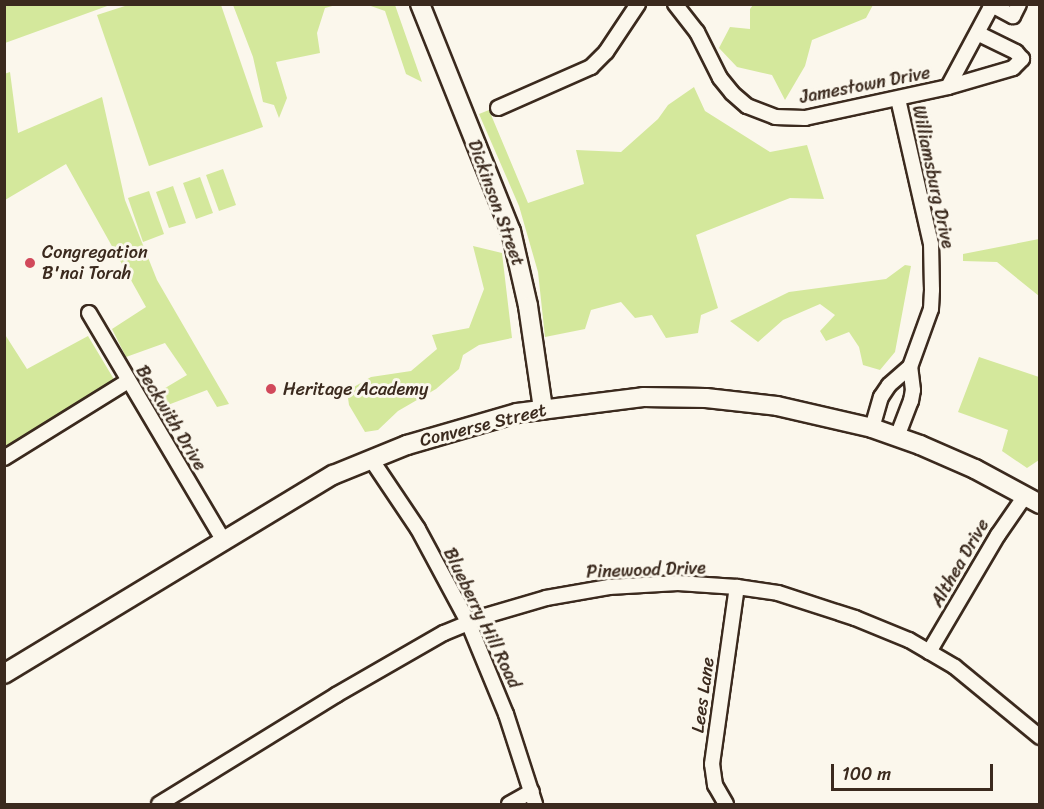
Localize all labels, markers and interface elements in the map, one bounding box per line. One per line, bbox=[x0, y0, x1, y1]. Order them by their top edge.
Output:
street label: Jamestown Drive bbox=[798, 62, 932, 108]
street label: Williamsburg Drive bbox=[907, 103, 959, 251]
street label: Dickinson Street bbox=[463, 137, 529, 269]
place label: Congregation B'nai Torah bbox=[42, 242, 148, 284]
marker: Congregation B'nai Torah bbox=[23, 256, 37, 270]
street label: Beckwith Drive bbox=[131, 361, 211, 475]
place label: Heritage Academy bbox=[283, 378, 429, 400]
marker: Heritage Academy bbox=[264, 382, 278, 396]
street label: Converse Street bbox=[418, 399, 548, 451]
street label: Althea Drive bbox=[926, 515, 994, 611]
street label: Blueberry Hill Road bbox=[439, 544, 525, 692]
street label: Pinewood Drive bbox=[586, 557, 706, 583]
street label: Lees Lane bbox=[687, 656, 719, 734]
scale bar bbox=[834, 752, 996, 790]
text: 100 m bbox=[842, 758, 891, 790]

